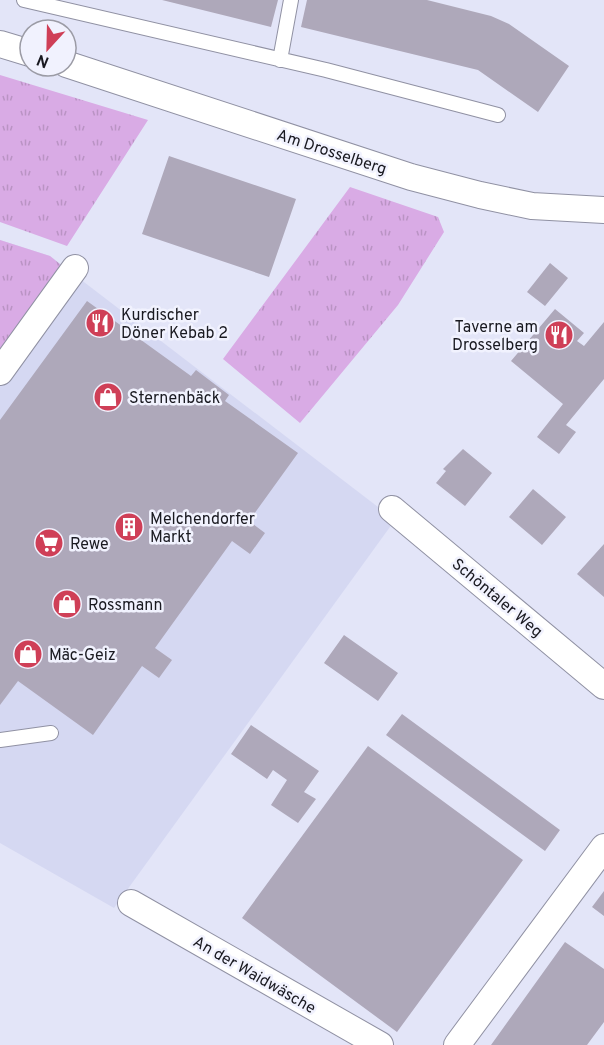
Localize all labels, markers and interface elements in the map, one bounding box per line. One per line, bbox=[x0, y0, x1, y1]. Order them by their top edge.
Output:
north arrow bbox=[18, 18, 78, 78]
text: N bbox=[34, 49, 52, 71]
street label: Am Drosselberg bbox=[274, 126, 389, 180]
place label: Kurdischer Döner Kebab 2 bbox=[121, 306, 228, 344]
restaurant icon: Kurdischer Döner Kebab 2 bbox=[84, 307, 116, 339]
place label: Taverne am Drosselberg bbox=[452, 318, 538, 356]
restaurant icon: Taverne am Drosselberg bbox=[543, 319, 575, 351]
shop icon: Sternenbäck bbox=[92, 381, 124, 413]
place label: Sternenbäck bbox=[129, 389, 220, 409]
place label: Melchendorfer Markt bbox=[150, 510, 255, 548]
building icon: Melchendorfer Markt bbox=[113, 511, 145, 543]
supermarket icon: Rewe bbox=[33, 527, 65, 559]
place label: Rewe bbox=[70, 535, 109, 555]
street label: Schöntaler Weg bbox=[447, 555, 546, 642]
shop icon: Rossmann bbox=[51, 588, 83, 620]
place label: Rossmann bbox=[88, 596, 163, 616]
shop icon: Mäc-Geiz bbox=[12, 638, 44, 670]
place label: Mäc-Geiz bbox=[49, 646, 116, 666]
street label: An der Waidwäsche bbox=[189, 932, 319, 1019]

